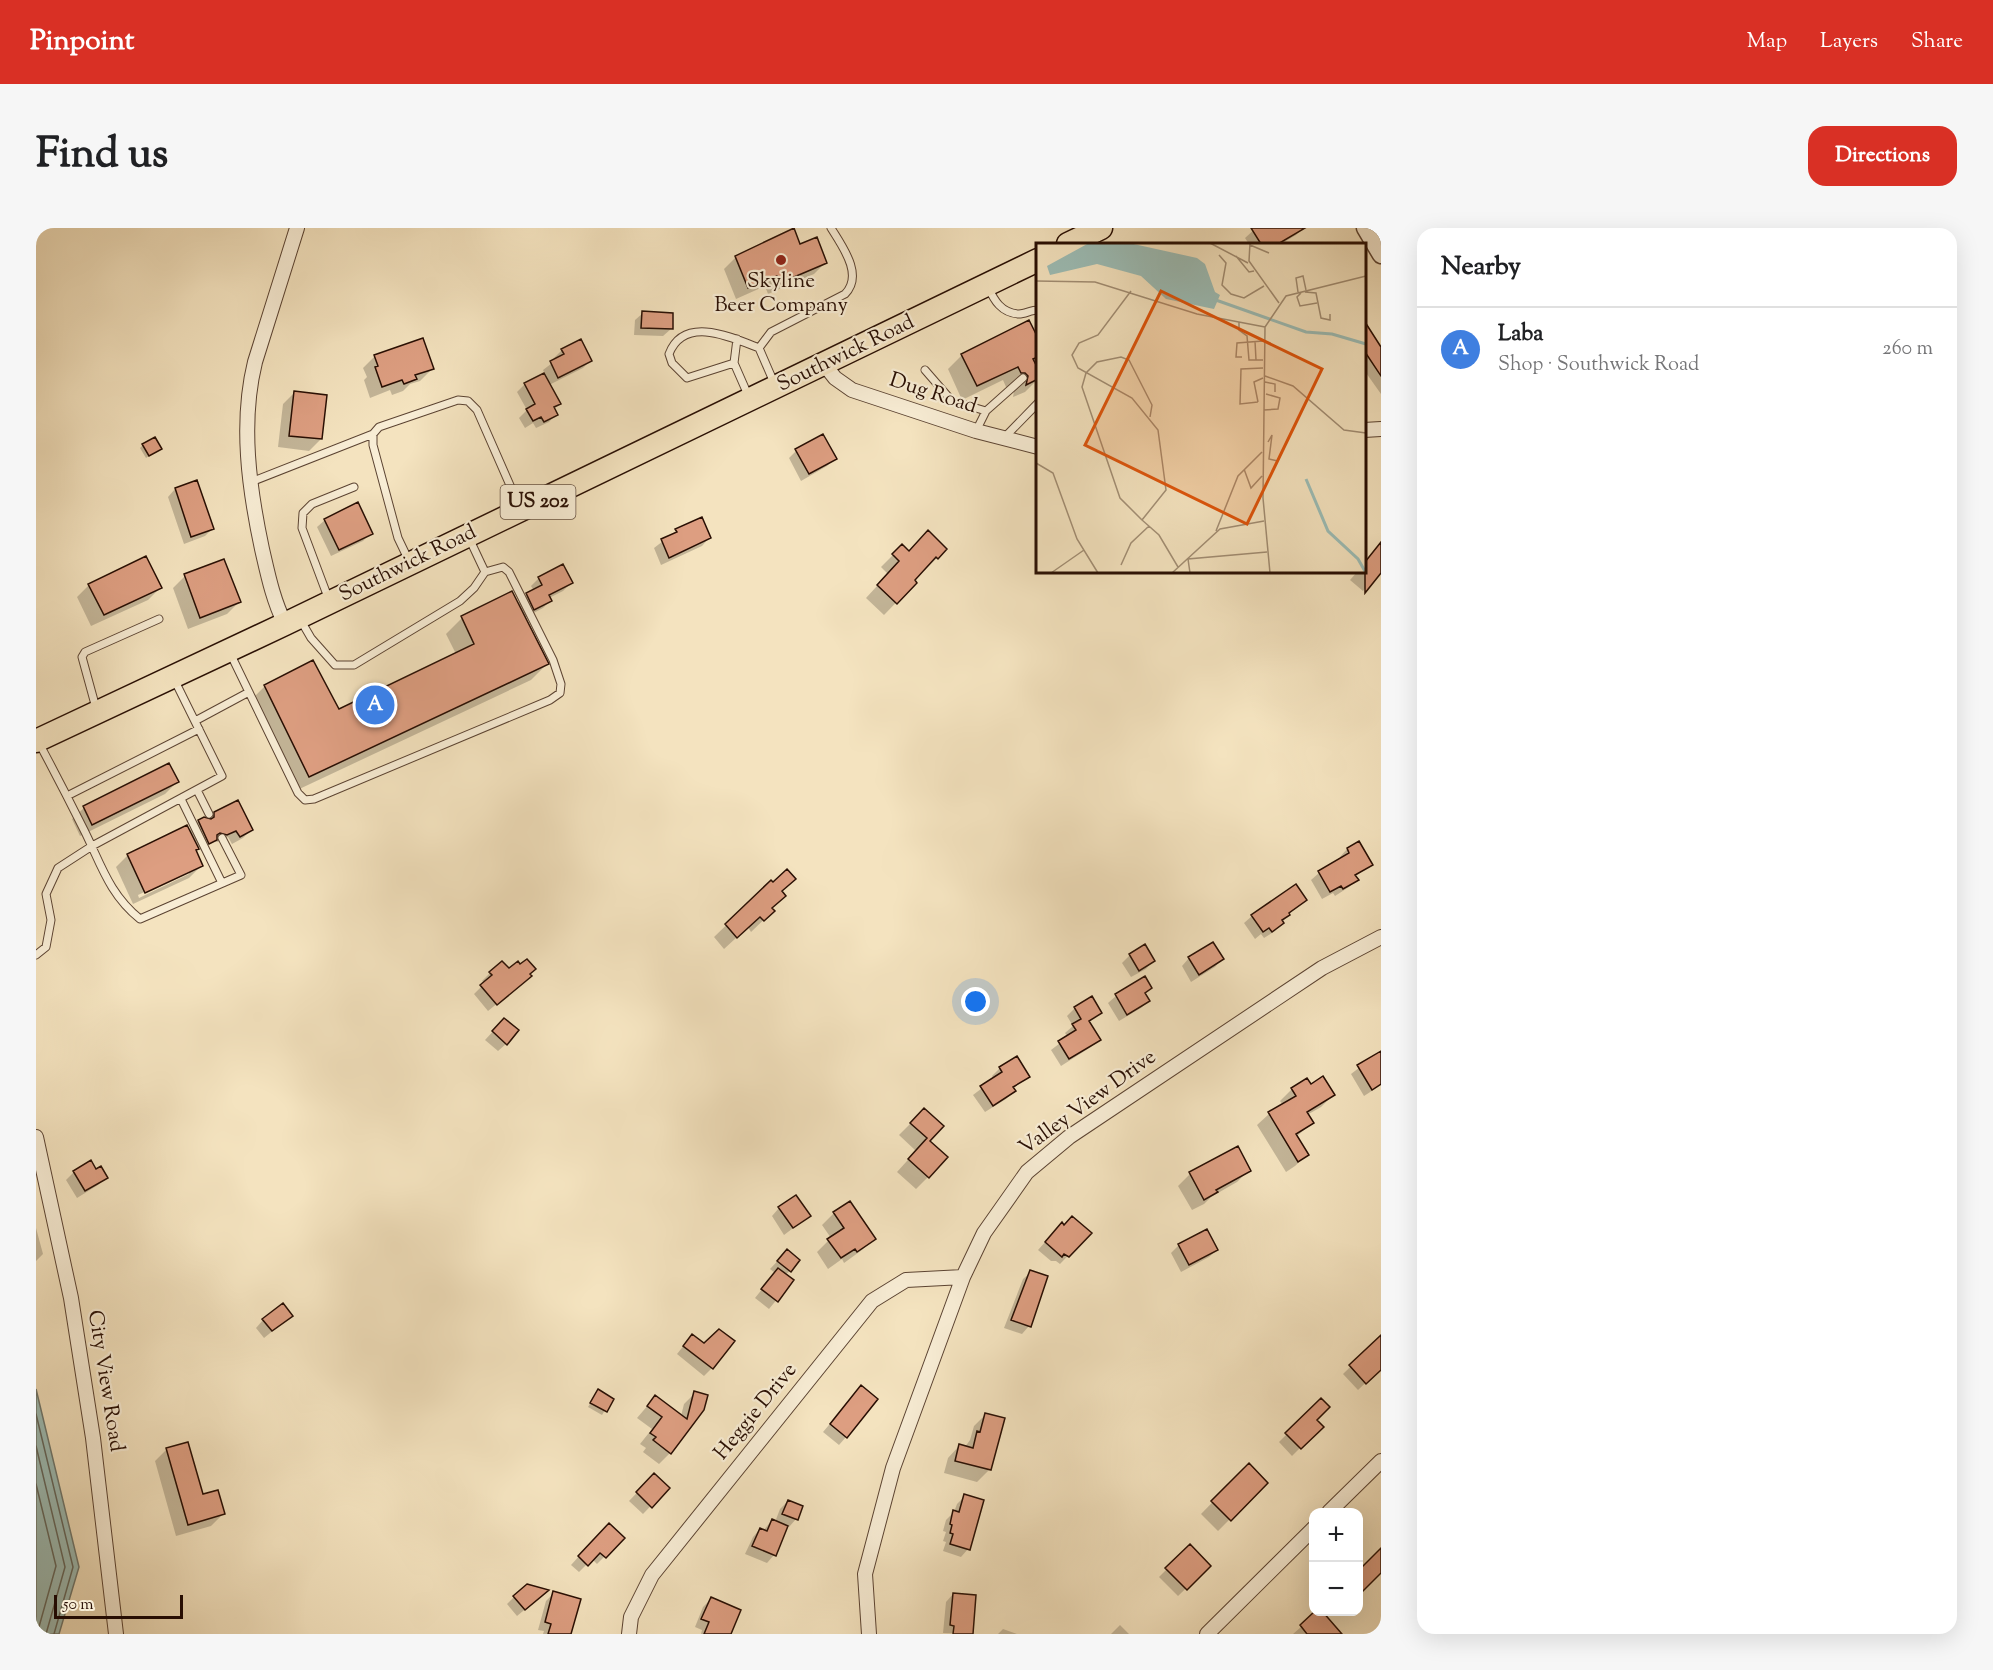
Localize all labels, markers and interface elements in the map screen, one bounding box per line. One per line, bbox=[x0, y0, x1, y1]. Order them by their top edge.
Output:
text: Pinpoint bbox=[30, 22, 134, 62]
text: Map bbox=[1747, 27, 1787, 57]
text: Layers bbox=[1820, 27, 1878, 57]
text: Share bbox=[1911, 27, 1963, 57]
text: Find us bbox=[36, 126, 168, 186]
button: Directions bbox=[1808, 126, 1957, 186]
inset map bbox=[1036, 243, 1366, 573]
text: Nearby bbox=[1441, 249, 1521, 286]
marker: Skyline Beer Company bbox=[774, 253, 788, 267]
place label: Skyline Beer Company bbox=[714, 267, 848, 321]
street label: Southwick Road bbox=[772, 308, 920, 400]
text: Laba bbox=[1498, 319, 1543, 351]
text: A bbox=[1452, 335, 1469, 364]
text: 260 m bbox=[1882, 335, 1933, 364]
text: Shop · Southwick Road bbox=[1498, 351, 1699, 380]
street label: Dug Road bbox=[885, 366, 981, 422]
road number: US 202 bbox=[500, 485, 576, 519]
street label: Southwick Road bbox=[334, 518, 482, 610]
pin: A bbox=[356, 682, 394, 728]
your location bbox=[961, 987, 990, 1016]
street label: Valley View Drive bbox=[1013, 1043, 1163, 1163]
street label: City View Road bbox=[79, 1308, 131, 1454]
street label: Heggie Drive bbox=[707, 1357, 805, 1467]
map controls bbox=[1309, 1508, 1363, 1616]
button: + bbox=[1309, 1508, 1363, 1562]
button: − bbox=[1309, 1562, 1363, 1616]
scale bar bbox=[54, 1592, 183, 1620]
text: 50 m bbox=[63, 1594, 94, 1617]

